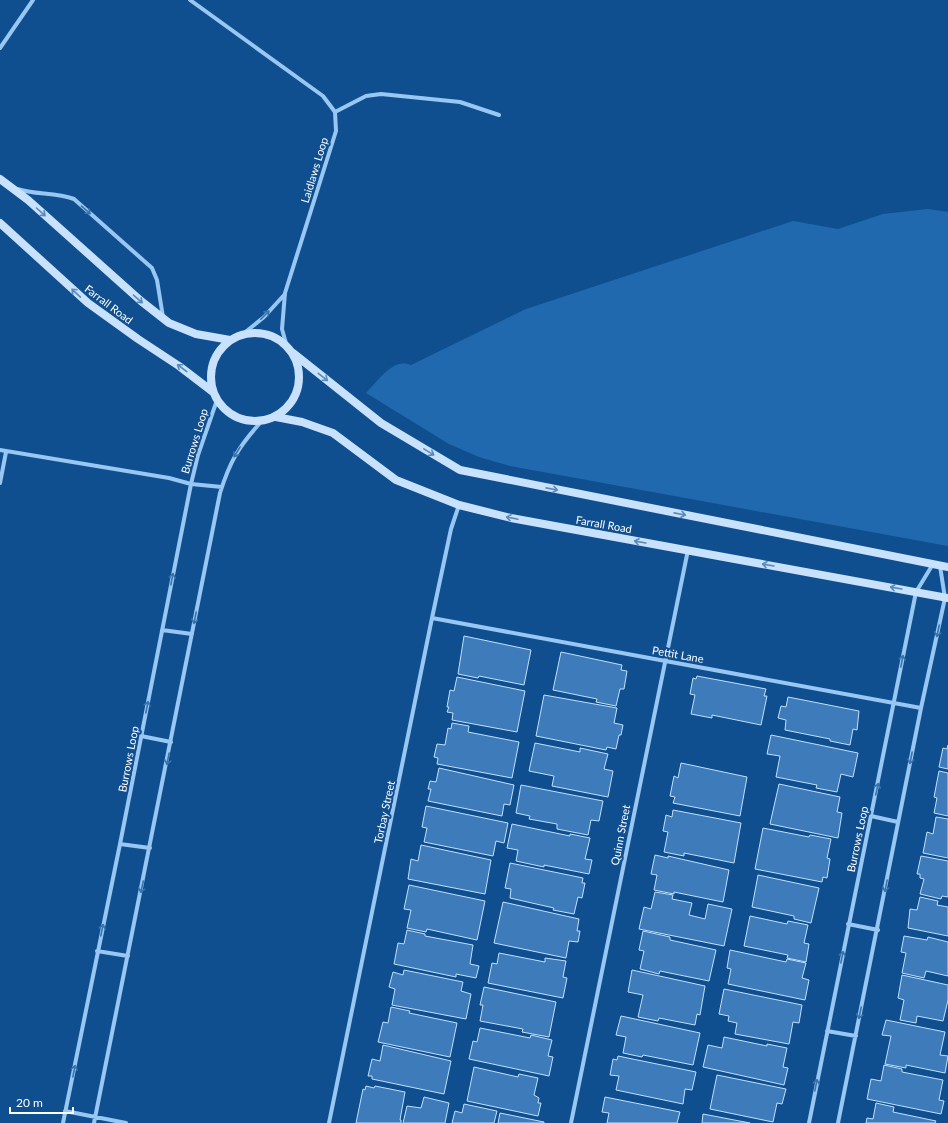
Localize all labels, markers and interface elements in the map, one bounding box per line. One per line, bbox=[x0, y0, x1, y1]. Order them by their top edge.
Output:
street label: Laidlaws Loop bbox=[298, 136, 330, 204]
one-way arrow bbox=[81, 205, 91, 214]
one-way arrow bbox=[36, 207, 46, 217]
street label: Farrall Road bbox=[82, 282, 136, 326]
one-way arrow bbox=[72, 289, 82, 298]
one-way arrow bbox=[133, 294, 144, 303]
one-way arrow bbox=[260, 310, 270, 320]
one-way arrow bbox=[177, 364, 188, 372]
one-way arrow bbox=[318, 373, 329, 382]
street label: Burrows Loop bbox=[178, 407, 210, 475]
one-way arrow bbox=[232, 446, 240, 458]
one-way arrow bbox=[423, 448, 435, 456]
one-way arrow bbox=[546, 485, 559, 493]
one-way arrow bbox=[673, 511, 686, 519]
street label: Farrall Road bbox=[575, 513, 633, 535]
one-way arrow bbox=[506, 514, 519, 522]
one-way arrow bbox=[634, 537, 647, 545]
one-way arrow bbox=[762, 561, 775, 569]
one-way arrow bbox=[168, 573, 176, 586]
one-way arrow bbox=[890, 584, 903, 592]
one-way arrow bbox=[191, 611, 199, 624]
one-way arrow bbox=[933, 624, 941, 637]
street label: Pettit Lane bbox=[651, 643, 705, 665]
one-way arrow bbox=[899, 655, 907, 668]
one-way arrow bbox=[143, 700, 151, 713]
street label: Burrows Loop bbox=[115, 725, 141, 793]
one-way arrow bbox=[907, 751, 915, 764]
one-way arrow bbox=[163, 752, 171, 765]
street label: Torbay Street bbox=[371, 779, 397, 845]
one-way arrow bbox=[873, 783, 881, 796]
street label: Quinn Street bbox=[608, 803, 632, 866]
street label: Burrows Loop bbox=[844, 805, 870, 873]
one-way arrow bbox=[882, 879, 890, 892]
one-way arrow bbox=[138, 880, 146, 893]
one-way arrow bbox=[98, 924, 106, 937]
one-way arrow bbox=[838, 951, 846, 964]
one-way arrow bbox=[856, 1006, 864, 1019]
one-way arrow bbox=[70, 1065, 78, 1078]
one-way arrow bbox=[813, 1079, 821, 1092]
scale bar bbox=[10, 1089, 73, 1115]
text: 20 m bbox=[16, 1095, 43, 1110]

